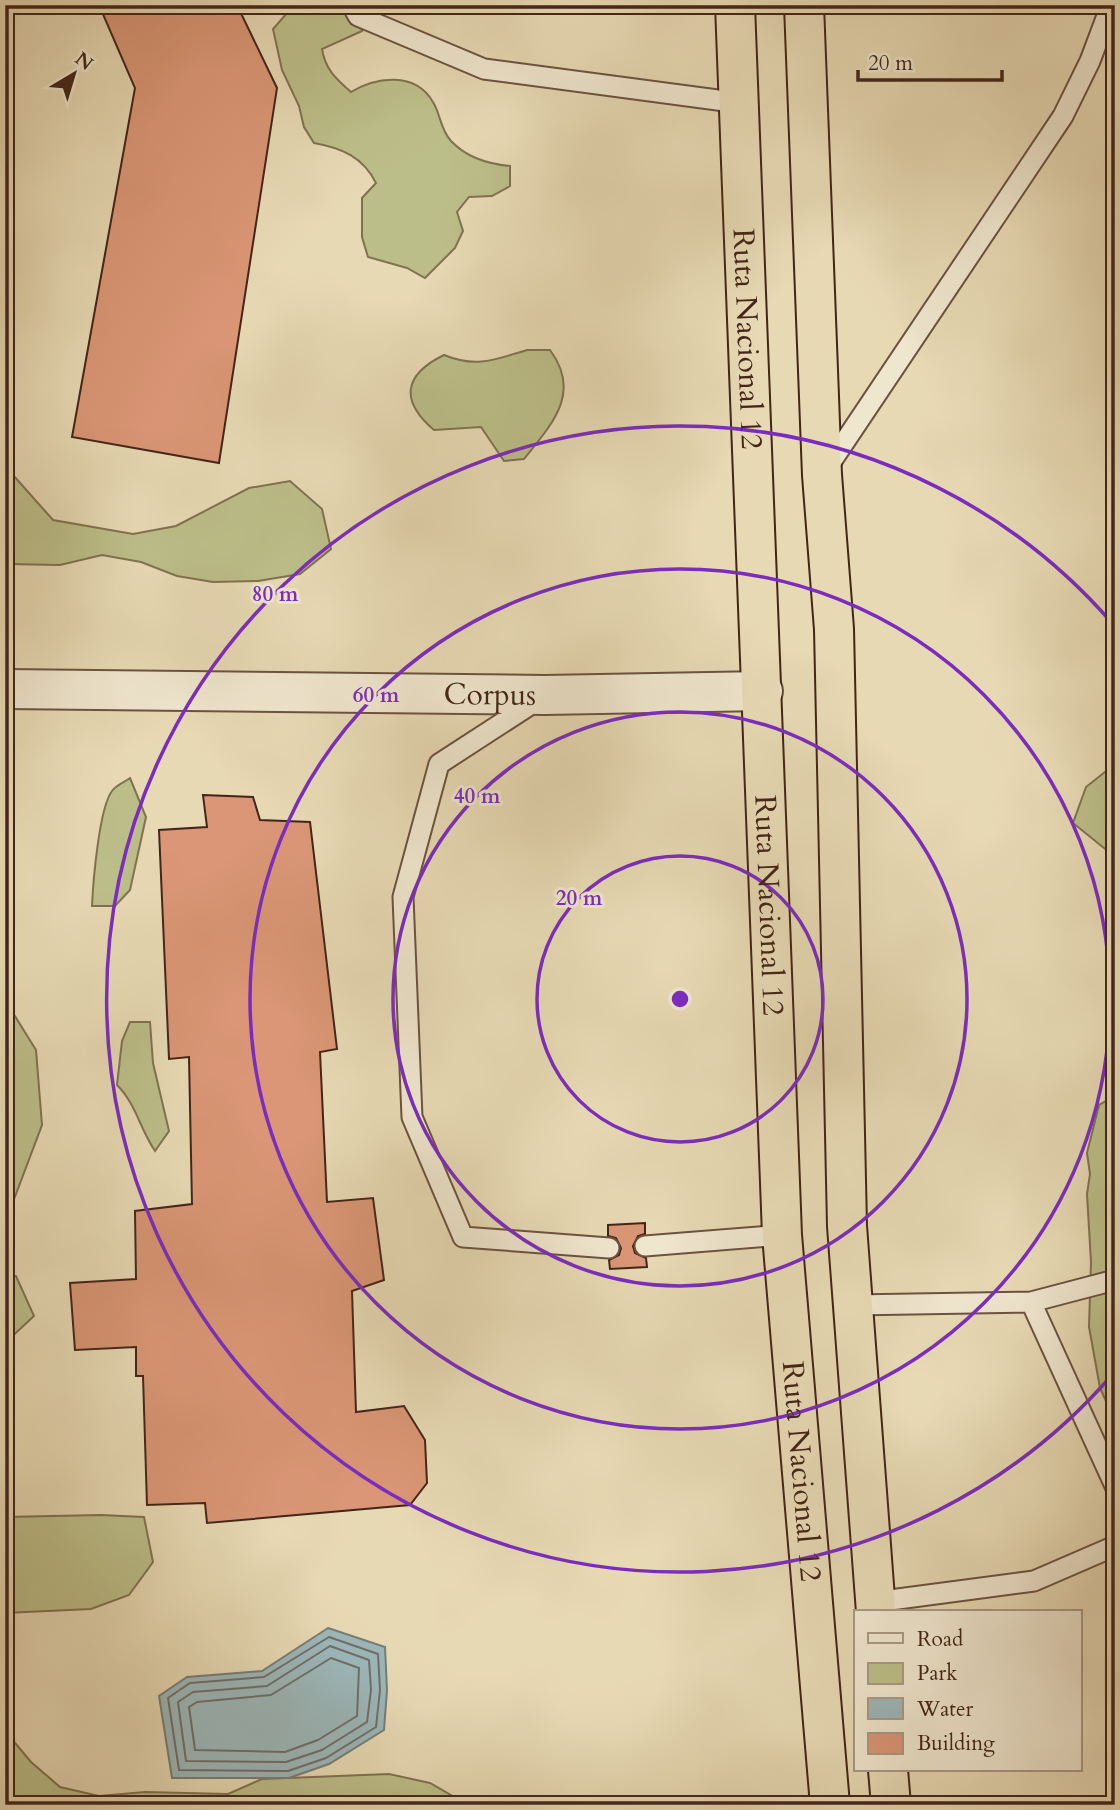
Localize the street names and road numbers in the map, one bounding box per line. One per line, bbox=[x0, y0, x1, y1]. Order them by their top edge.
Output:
street label: Ruta Nacional 12 bbox=[723, 227, 772, 450]
street label: Corpus bbox=[443, 673, 536, 715]
street label: Ruta Nacional 12 bbox=[745, 794, 794, 1017]
street label: Ruta Nacional 12 bbox=[772, 1359, 832, 1583]

